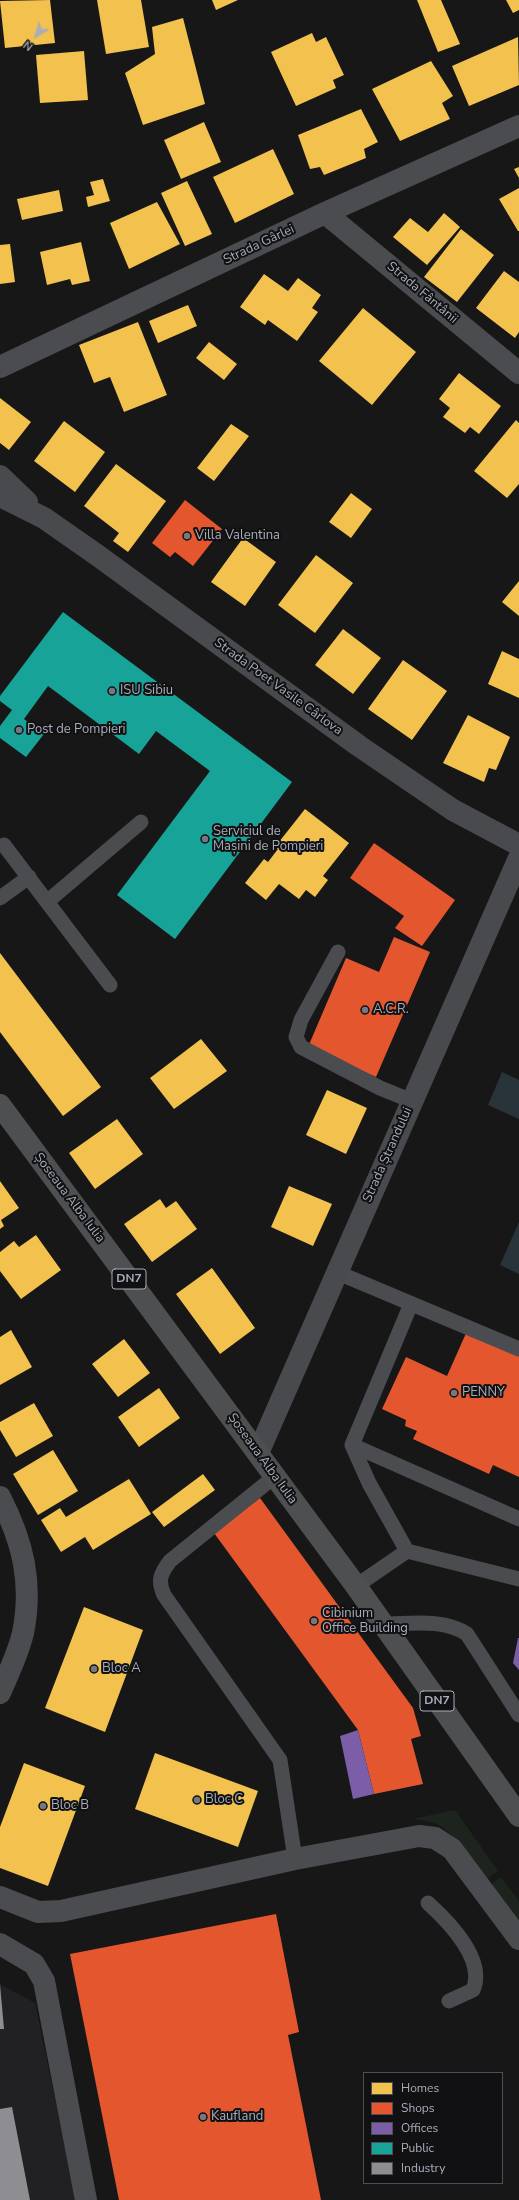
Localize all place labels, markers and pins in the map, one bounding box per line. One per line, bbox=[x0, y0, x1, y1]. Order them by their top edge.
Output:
place label: Villa Valentina bbox=[195, 528, 280, 544]
marker: Villa Valentina bbox=[182, 531, 192, 541]
place label: ISU Sibiu bbox=[120, 683, 173, 699]
marker: ISU Sibiu bbox=[107, 686, 117, 696]
place label: Post de Pompieri bbox=[27, 722, 126, 738]
marker: Post de Pompieri bbox=[14, 725, 24, 735]
place label: Serviciul de Mașini de Pompieri bbox=[213, 824, 323, 855]
marker: Serviciul de Mașini de Pompieri bbox=[200, 834, 210, 844]
place label: A.C.R. bbox=[373, 1002, 409, 1018]
marker: A.C.R. bbox=[360, 1005, 370, 1015]
place label: PENNY bbox=[462, 1385, 505, 1401]
marker: PENNY bbox=[449, 1388, 459, 1398]
place label: Cibinium Office Building bbox=[322, 1606, 408, 1637]
marker: Cibinium Office Building bbox=[309, 1616, 319, 1626]
place label: Bloc A bbox=[102, 1661, 141, 1677]
marker: Bloc A bbox=[89, 1664, 99, 1674]
place label: Bloc C bbox=[205, 1792, 243, 1808]
marker: Bloc C bbox=[192, 1795, 202, 1805]
place label: Bloc B bbox=[51, 1798, 89, 1814]
marker: Bloc B bbox=[38, 1801, 48, 1811]
place label: Kaufland bbox=[211, 2109, 263, 2125]
marker: Kaufland bbox=[198, 2112, 208, 2122]

